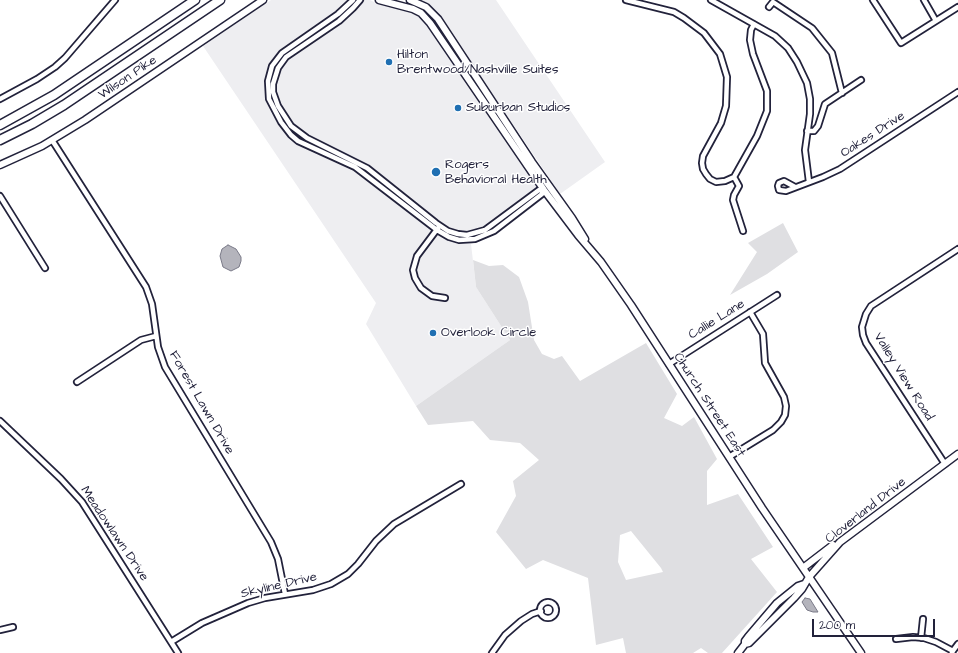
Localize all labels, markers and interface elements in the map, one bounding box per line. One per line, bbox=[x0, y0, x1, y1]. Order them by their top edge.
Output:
place label: Hilton Brentwood/Nashville Suites bbox=[397, 47, 558, 78]
street label: Wilson Pike bbox=[96, 53, 160, 103]
marker: Hilton Brentwood/Nashville Suites bbox=[384, 57, 394, 67]
place label: Suburban Studios bbox=[466, 100, 570, 116]
marker: Suburban Studios bbox=[453, 103, 463, 113]
street label: Oakes Drive bbox=[838, 108, 908, 162]
place label: Rogers Behavioral Health bbox=[445, 157, 547, 188]
marker: Rogers Behavioral Health bbox=[430, 166, 442, 178]
street label: Callie Lane bbox=[686, 297, 748, 343]
place label: Overlook Circle bbox=[441, 325, 536, 341]
marker: Overlook Circle bbox=[428, 328, 438, 338]
street label: Valley View Road bbox=[870, 330, 936, 424]
street label: Forest Lawn Drive bbox=[165, 349, 237, 457]
street label: Church Street East bbox=[670, 350, 748, 460]
street label: Cloverland Drive bbox=[823, 475, 909, 547]
street label: Meadowlawn Drive bbox=[76, 484, 152, 584]
street label: Skyline Drive bbox=[239, 570, 319, 602]
scale bar bbox=[814, 611, 937, 637]
text: 200 m bbox=[819, 617, 855, 634]

